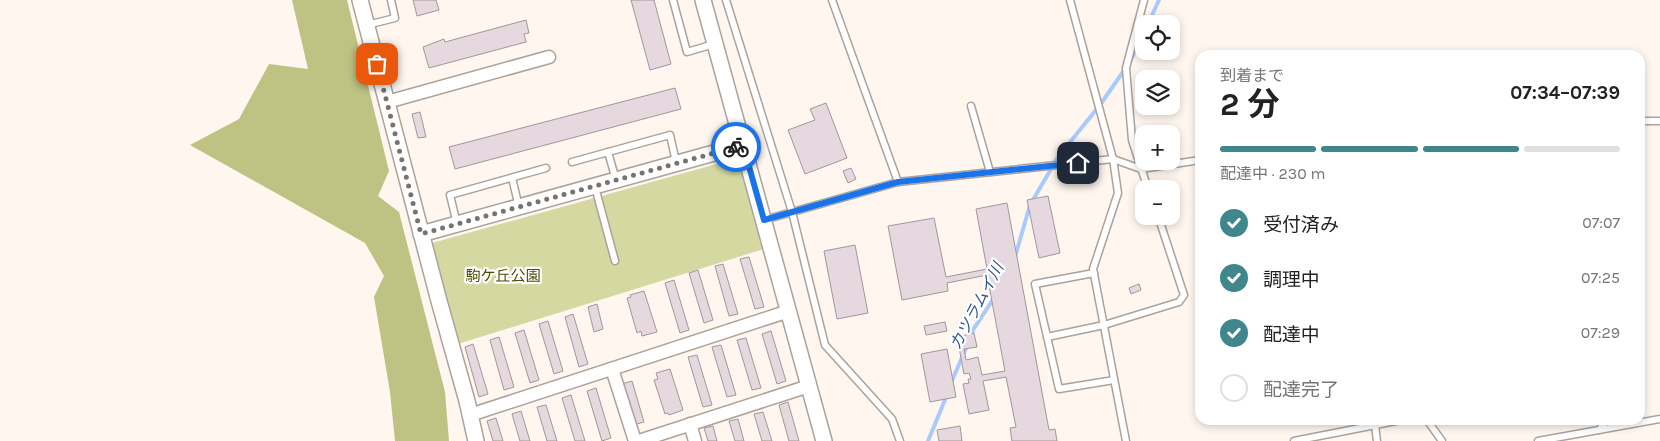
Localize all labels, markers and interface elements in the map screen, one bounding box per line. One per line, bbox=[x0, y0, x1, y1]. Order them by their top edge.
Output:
map controls bbox=[1135, 15, 1180, 225]
button: locate bbox=[1135, 15, 1180, 60]
pin bbox=[356, 43, 398, 85]
icon: bag bbox=[363, 50, 391, 78]
text: 到着まで bbox=[1220, 66, 1284, 85]
button: layers bbox=[1135, 70, 1180, 115]
text: 07:34–07:39 bbox=[1510, 82, 1620, 104]
text: 2 分 bbox=[1220, 86, 1279, 123]
courier bbox=[711, 122, 761, 172]
button: + bbox=[1135, 125, 1180, 170]
icon: bike bbox=[722, 133, 750, 161]
pin bbox=[1057, 142, 1099, 184]
icon: home bbox=[1064, 149, 1092, 177]
text: 配達中 · 230 m bbox=[1220, 164, 1325, 183]
button: − bbox=[1135, 180, 1180, 225]
icon: check bbox=[1220, 209, 1248, 237]
text: 07:07 bbox=[1582, 213, 1620, 232]
text: 受付済み bbox=[1263, 214, 1339, 236]
water label: カツラムイ川 bbox=[946, 258, 1008, 353]
icon: check bbox=[1220, 264, 1248, 292]
park label: 駒ケ丘公園 bbox=[465, 267, 541, 285]
text: 07:25 bbox=[1581, 268, 1620, 287]
text: 調理中 bbox=[1263, 269, 1320, 291]
icon: check bbox=[1220, 319, 1248, 347]
text: 07:29 bbox=[1581, 323, 1620, 342]
text: 配達中 bbox=[1263, 324, 1320, 346]
text: 配達完了 bbox=[1263, 379, 1339, 401]

